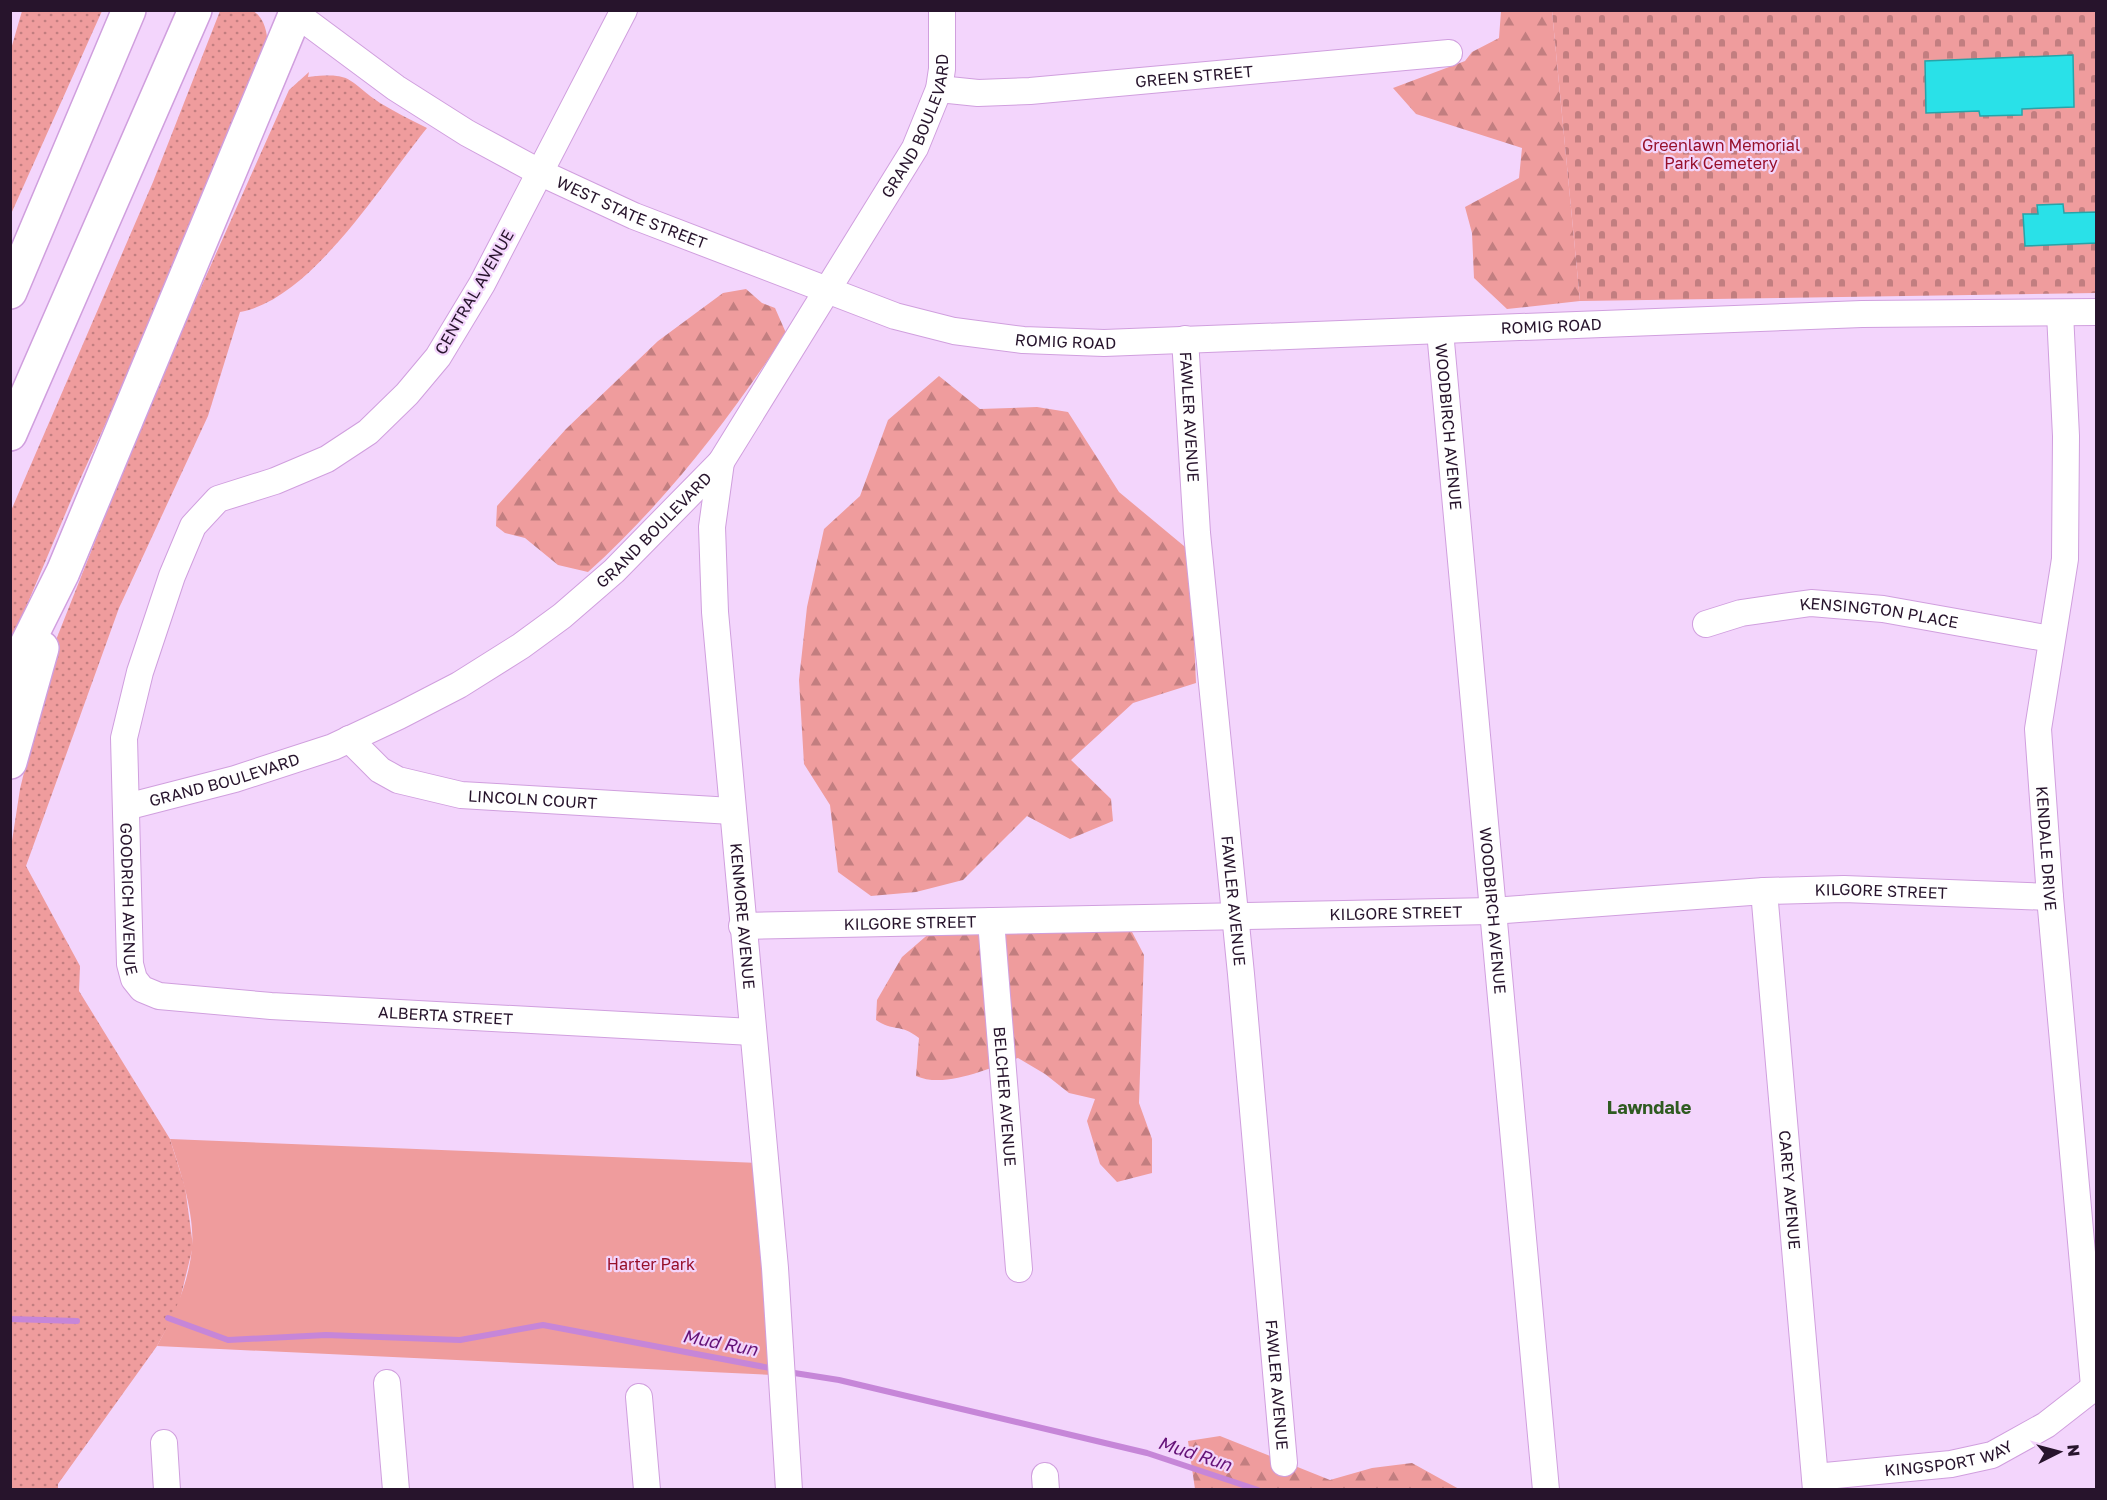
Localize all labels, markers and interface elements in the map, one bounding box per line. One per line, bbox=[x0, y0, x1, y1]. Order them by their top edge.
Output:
street label: GRAND BOULEVARD bbox=[877, 54, 952, 201]
street label: GREEN STREET bbox=[1134, 61, 1254, 91]
park label: Greenlawn Memorial Park Cemetery bbox=[1642, 135, 1800, 173]
street label: WEST STATE STREET bbox=[553, 172, 710, 253]
street label: CENTRAL AVENUE bbox=[430, 226, 518, 358]
street label: ROMIG ROAD bbox=[1500, 314, 1602, 338]
street label: ROMIG ROAD bbox=[1014, 329, 1117, 353]
street label: WOODBIRCH AVENUE bbox=[1431, 342, 1466, 511]
street label: FAWLER AVENUE bbox=[1176, 351, 1204, 483]
street label: GRAND BOULEVARD bbox=[592, 468, 716, 592]
street label: KENSINGTON PLACE bbox=[1798, 593, 1960, 632]
street label: GRAND BOULEVARD bbox=[147, 749, 302, 811]
street label: LINCOLN COURT bbox=[467, 785, 598, 813]
street label: KENDALE DRIVE bbox=[2032, 785, 2061, 912]
street label: GOODRICH AVENUE bbox=[116, 822, 143, 977]
street label: WOODBIRCH AVENUE bbox=[1475, 826, 1511, 995]
street label: FAWLER AVENUE bbox=[1217, 835, 1250, 967]
street label: KENMORE AVENUE bbox=[726, 842, 759, 990]
street label: KILGORE STREET bbox=[1814, 879, 1948, 903]
street label: KILGORE STREET bbox=[1329, 902, 1463, 924]
street label: KILGORE STREET bbox=[843, 911, 977, 934]
street label: ALBERTA STREET bbox=[378, 1002, 513, 1029]
street label: BELCHER AVENUE bbox=[990, 1026, 1021, 1167]
district label: Lawndale bbox=[1607, 1096, 1692, 1118]
street label: CAREY AVENUE bbox=[1775, 1129, 1805, 1250]
park label: Harter Park bbox=[607, 1254, 695, 1274]
street label: FAWLER AVENUE bbox=[1261, 1319, 1293, 1451]
water label: Mud Run bbox=[681, 1324, 760, 1360]
north arrow bbox=[2029, 1422, 2089, 1482]
water label: Mud Run bbox=[1156, 1431, 1235, 1475]
street label: KINGSPORT WAY bbox=[1883, 1435, 2016, 1480]
text: N bbox=[2063, 1443, 2084, 1458]

